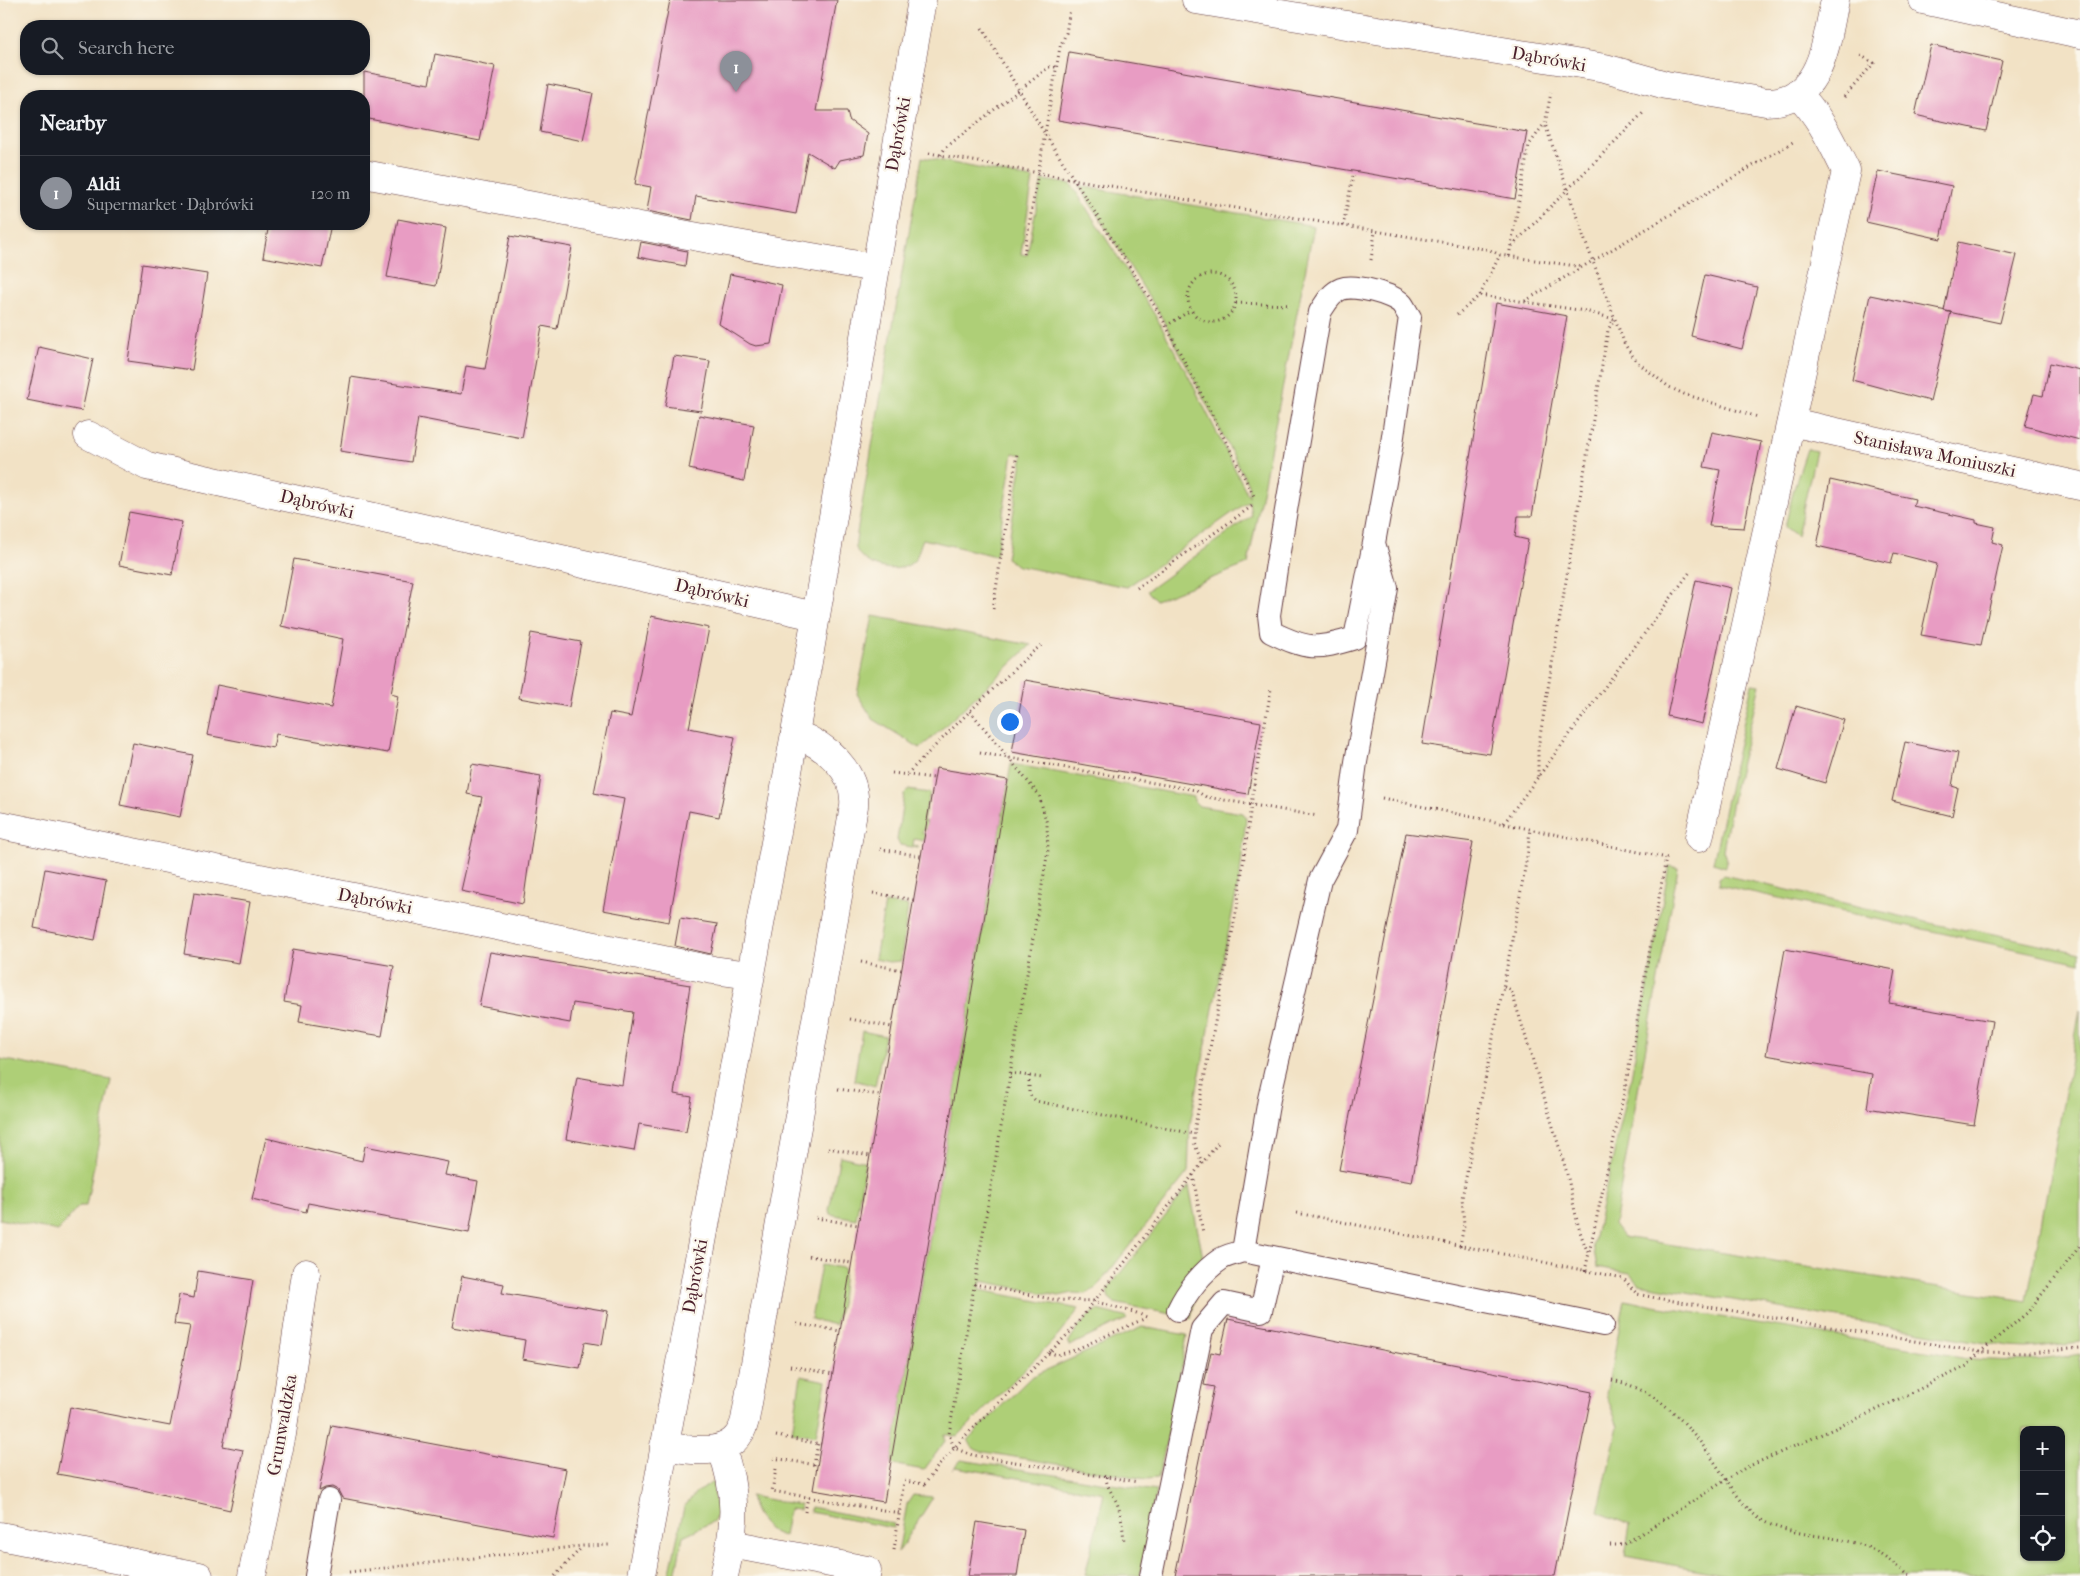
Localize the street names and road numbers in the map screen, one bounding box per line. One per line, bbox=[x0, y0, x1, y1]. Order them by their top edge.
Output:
street label: Dąbrówki bbox=[1510, 43, 1589, 76]
street label: Dąbrówki bbox=[882, 94, 915, 173]
street label: Stanisława Moniuszki bbox=[1852, 427, 2018, 482]
street label: Dąbrówki bbox=[278, 486, 357, 523]
street label: Dąbrówki bbox=[673, 575, 752, 612]
street label: Dąbrówki bbox=[336, 884, 415, 919]
street label: Dąbrówki bbox=[679, 1236, 712, 1315]
street label: Grunwaldzka bbox=[263, 1372, 302, 1477]

